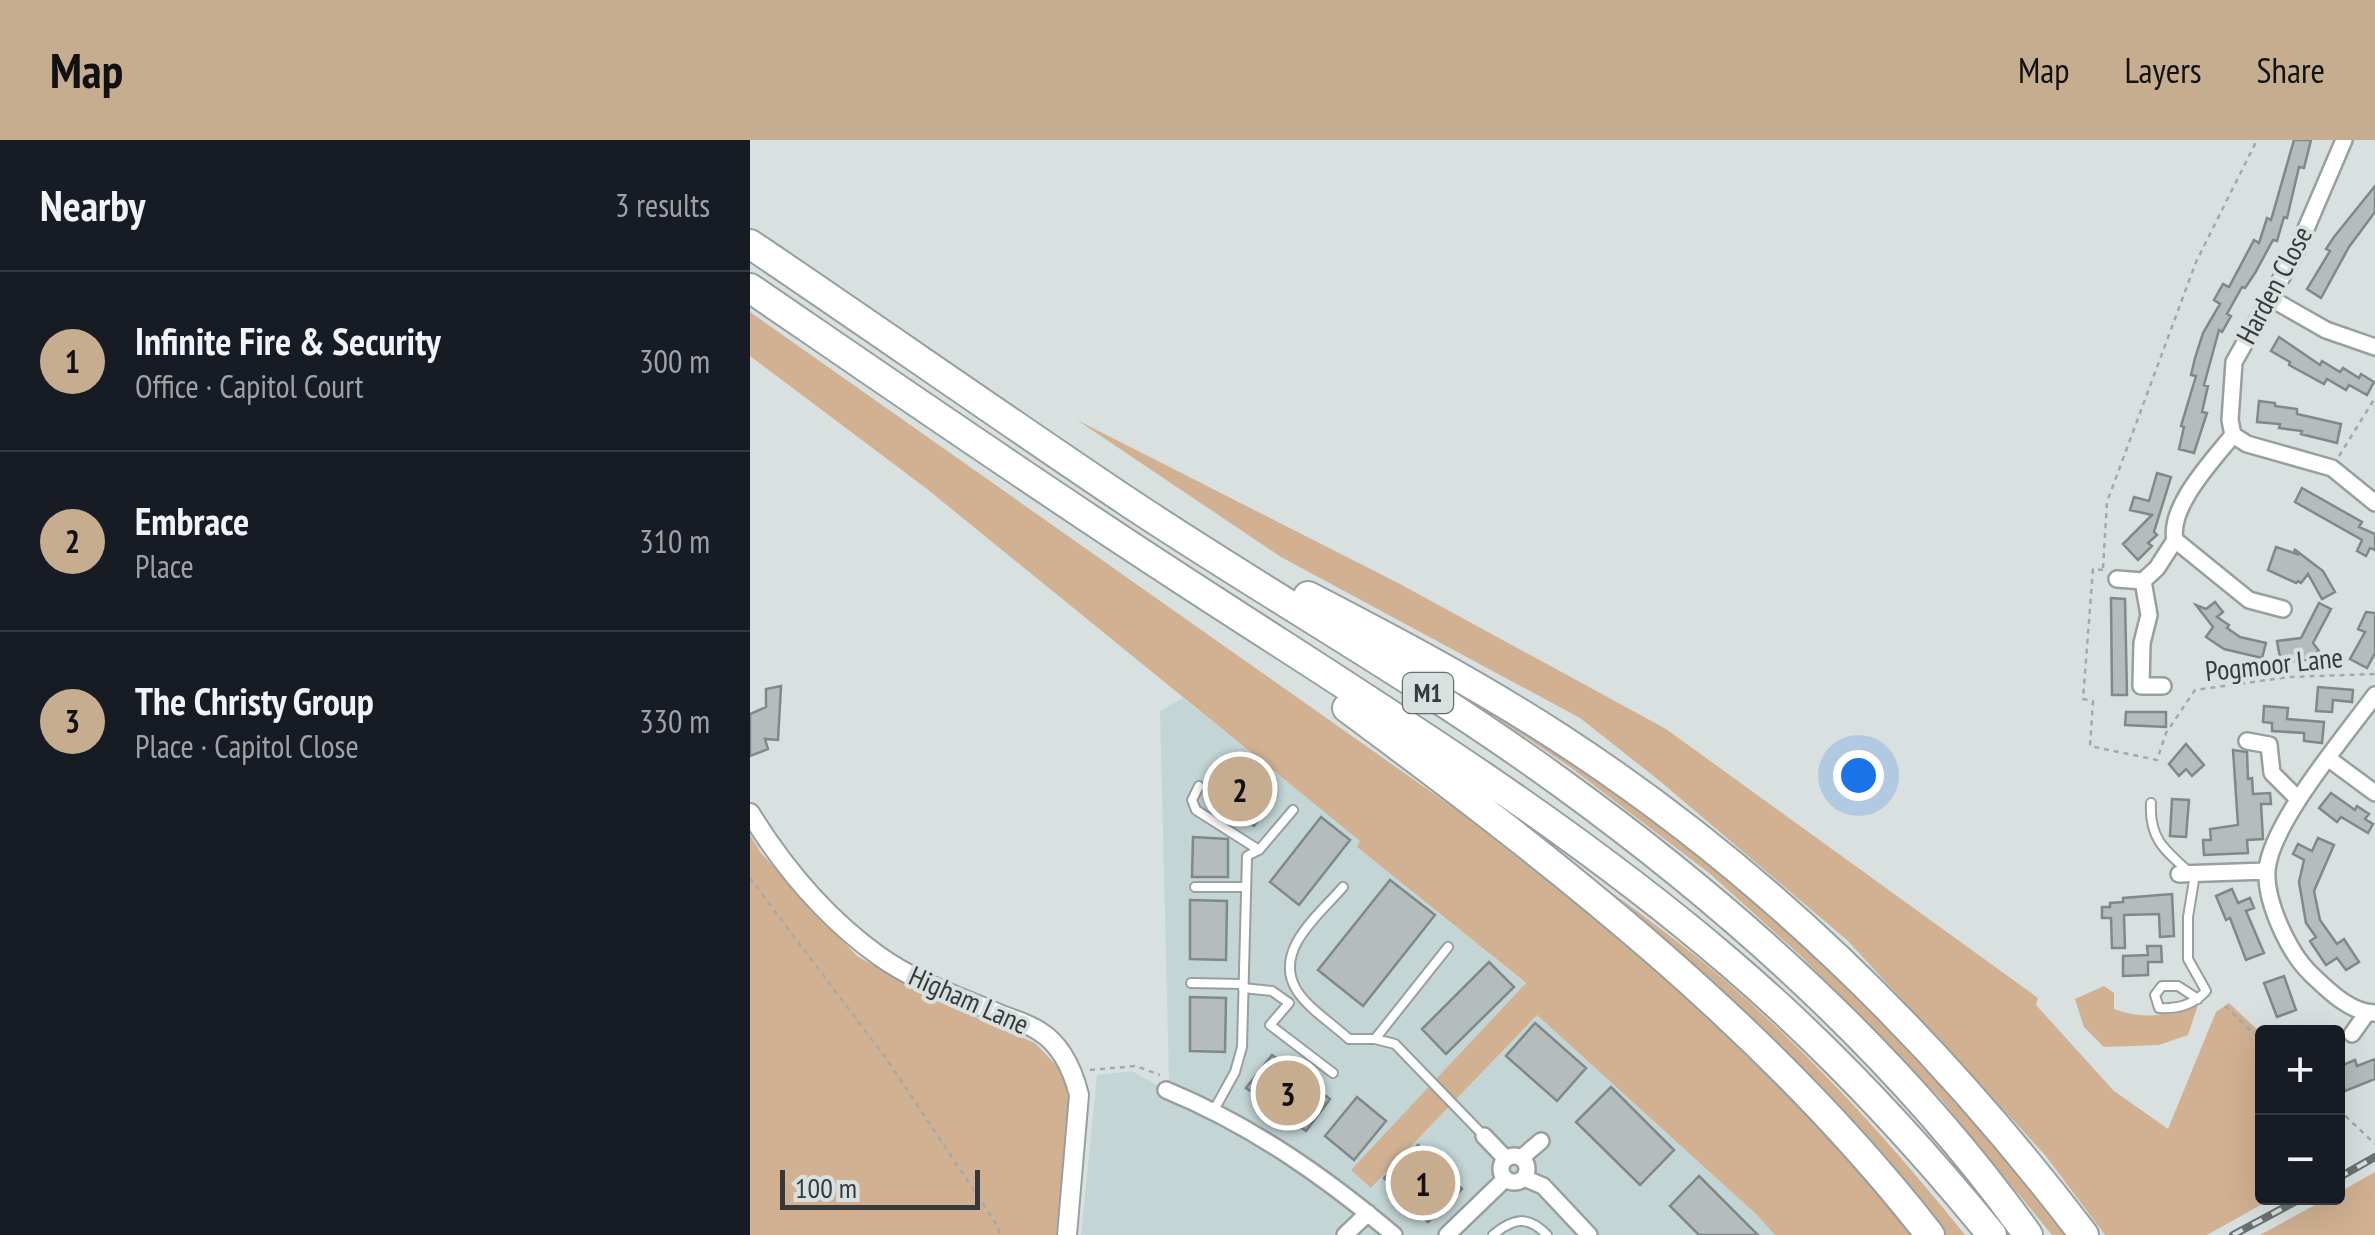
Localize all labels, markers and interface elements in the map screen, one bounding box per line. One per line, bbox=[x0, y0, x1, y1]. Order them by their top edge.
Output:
text: Map bbox=[50, 39, 123, 101]
text: Map bbox=[2018, 47, 2069, 93]
text: Layers bbox=[2124, 47, 2202, 93]
text: Share bbox=[2257, 47, 2325, 93]
text: Nearby bbox=[40, 178, 145, 233]
text: 3 results bbox=[615, 184, 710, 226]
street label: Harden Close bbox=[2227, 219, 2320, 350]
text: Infinite Fire & Security bbox=[135, 316, 441, 365]
text: 1 bbox=[65, 340, 80, 382]
text: 300 m bbox=[639, 340, 710, 382]
text: Office · Capitol Court bbox=[135, 365, 364, 407]
text: Embrace bbox=[135, 496, 249, 545]
text: 2 bbox=[65, 520, 80, 562]
text: 310 m bbox=[639, 520, 710, 562]
text: Place bbox=[135, 545, 194, 587]
street label: Pogmoor Lane bbox=[2203, 638, 2345, 689]
road number: M1 bbox=[1403, 673, 1453, 713]
text: The Christy Group bbox=[135, 676, 374, 725]
text: 3 bbox=[65, 700, 80, 742]
text: 330 m bbox=[639, 700, 710, 742]
text: Place · Capitol Close bbox=[135, 725, 359, 767]
your location bbox=[1833, 750, 1884, 801]
pin: 2 bbox=[1208, 752, 1272, 826]
street label: Higham Lane bbox=[904, 957, 1035, 1042]
map controls bbox=[2255, 1025, 2345, 1205]
button: + bbox=[2255, 1025, 2345, 1115]
pin: 3 bbox=[1256, 1056, 1320, 1130]
button: − bbox=[2255, 1115, 2345, 1205]
pin: 1 bbox=[1390, 1146, 1456, 1220]
scale bar bbox=[780, 1165, 980, 1210]
text: 100 m bbox=[795, 1169, 857, 1206]

